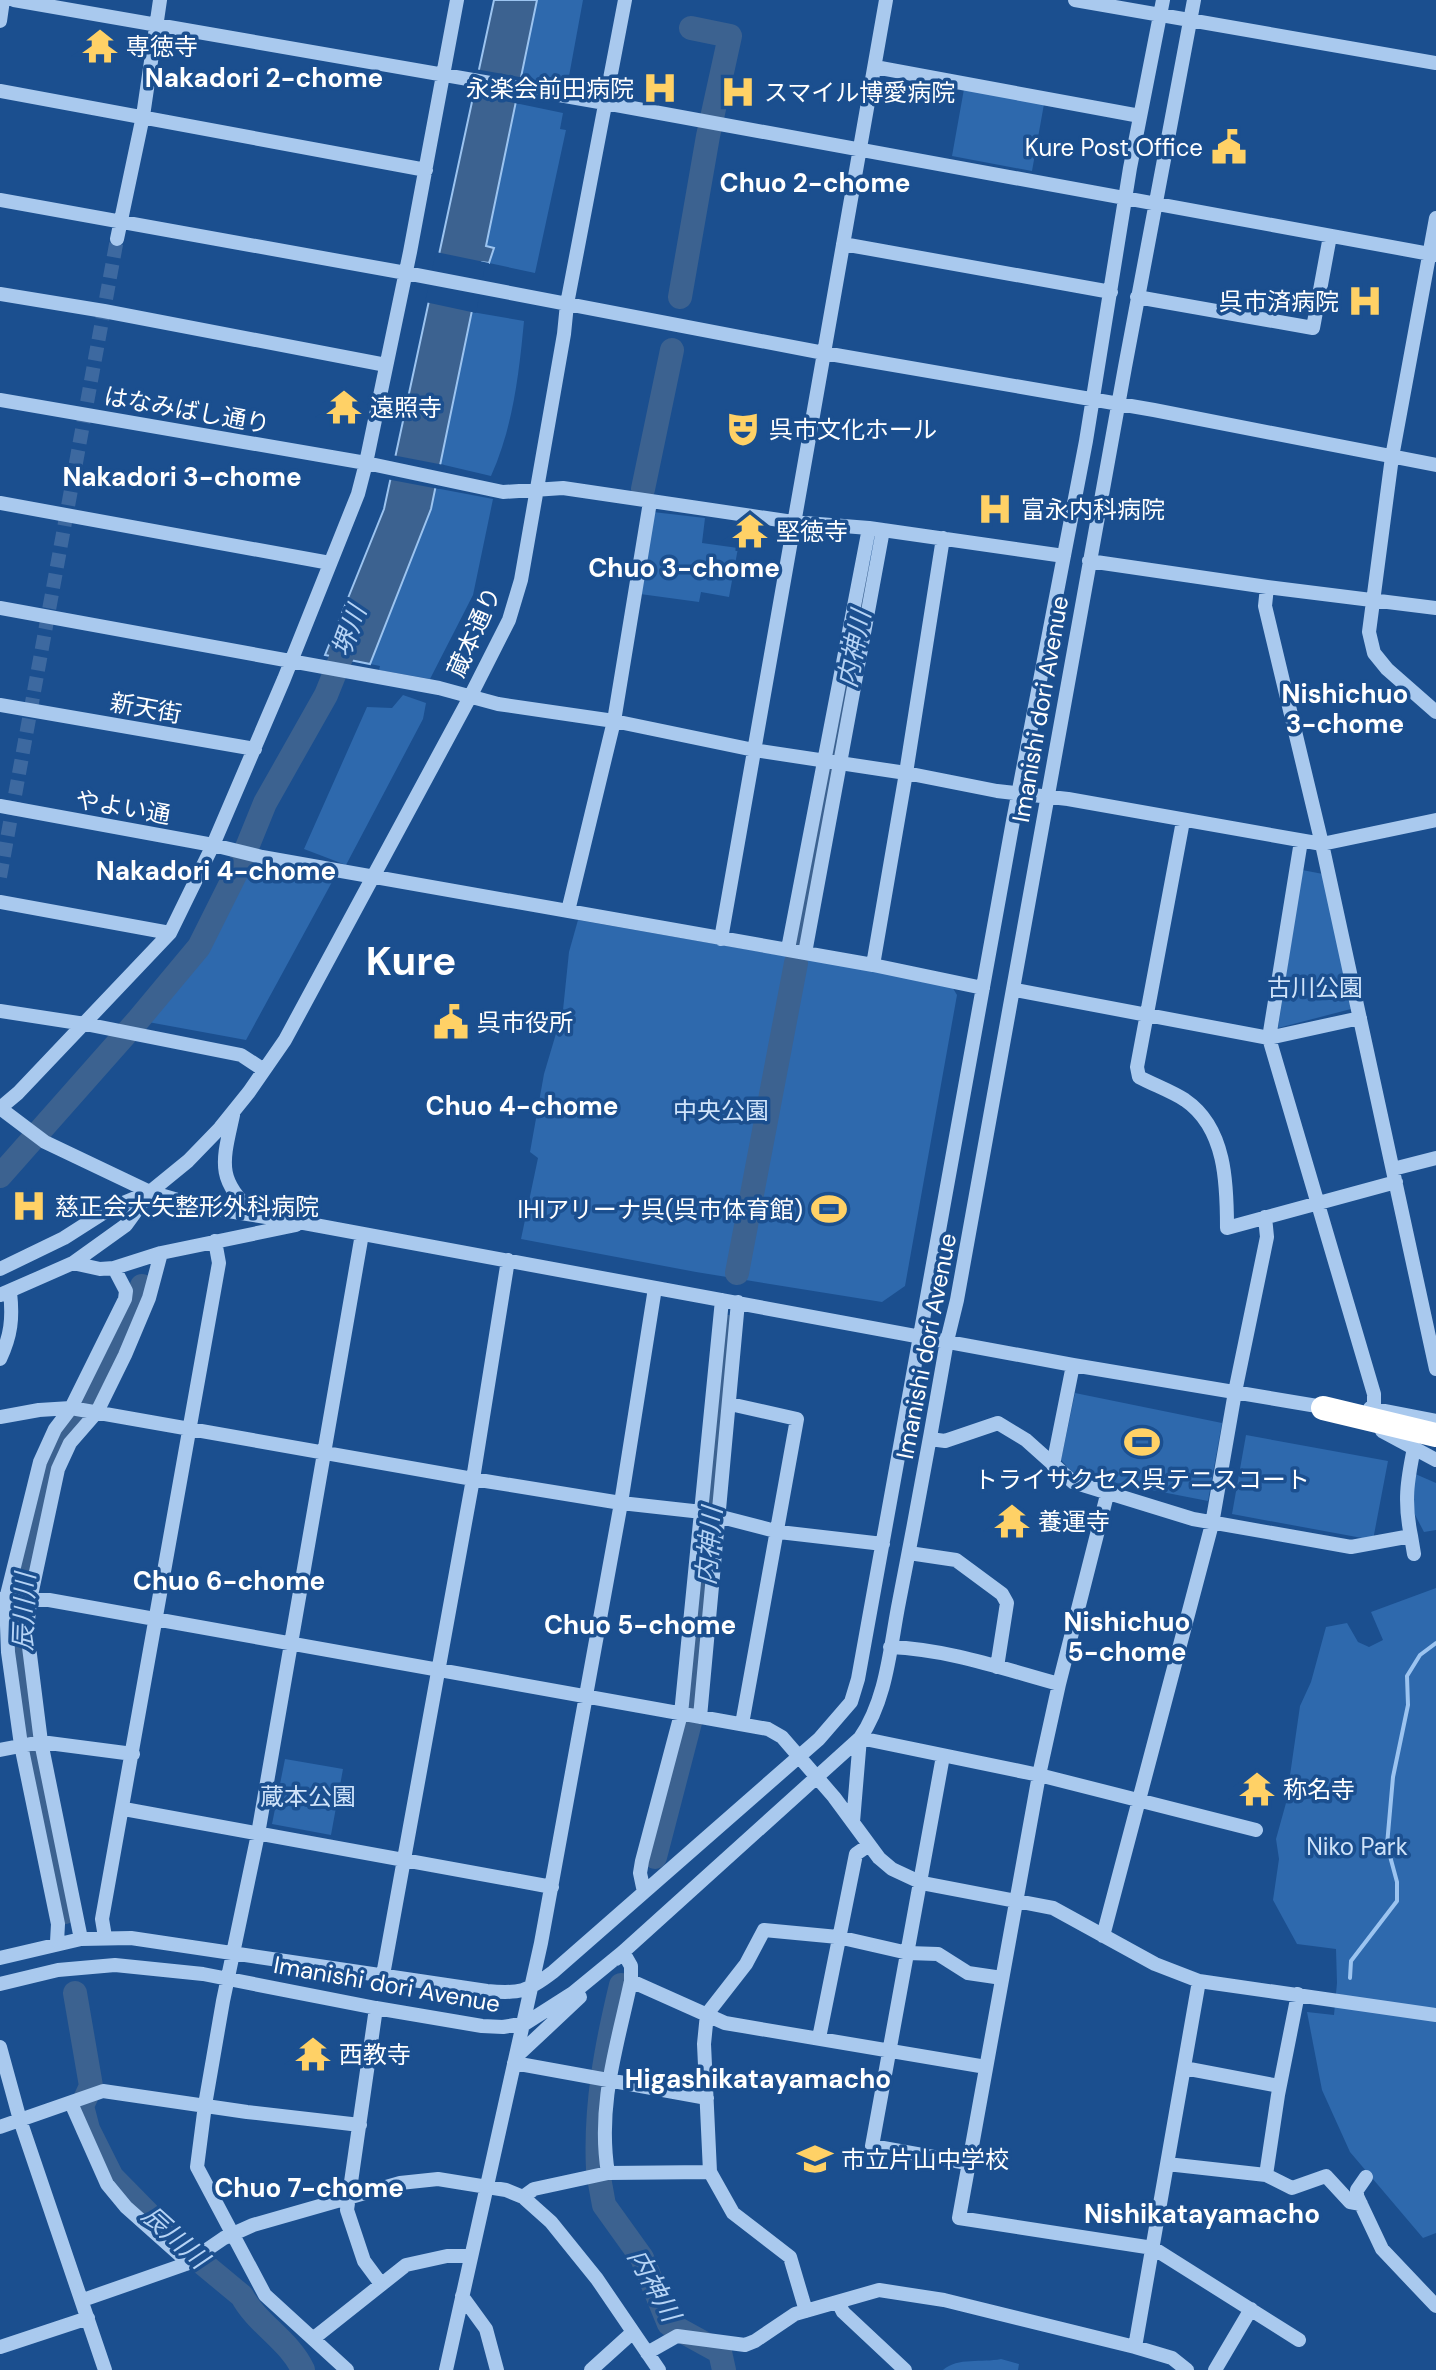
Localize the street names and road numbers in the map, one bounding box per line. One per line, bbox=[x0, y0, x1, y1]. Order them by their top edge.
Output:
street label: はなみばし通り bbox=[102, 380, 272, 440]
street label: 蔵本通り bbox=[440, 582, 508, 682]
street label: Imanishi dori Avenue bbox=[1005, 593, 1075, 825]
street label: 新天街 bbox=[108, 686, 184, 730]
street label: やよい通 bbox=[73, 783, 173, 831]
street label: Imanishi dori Avenue bbox=[889, 1230, 963, 1462]
street label: Imanishi dori Avenue bbox=[271, 1949, 503, 2019]

